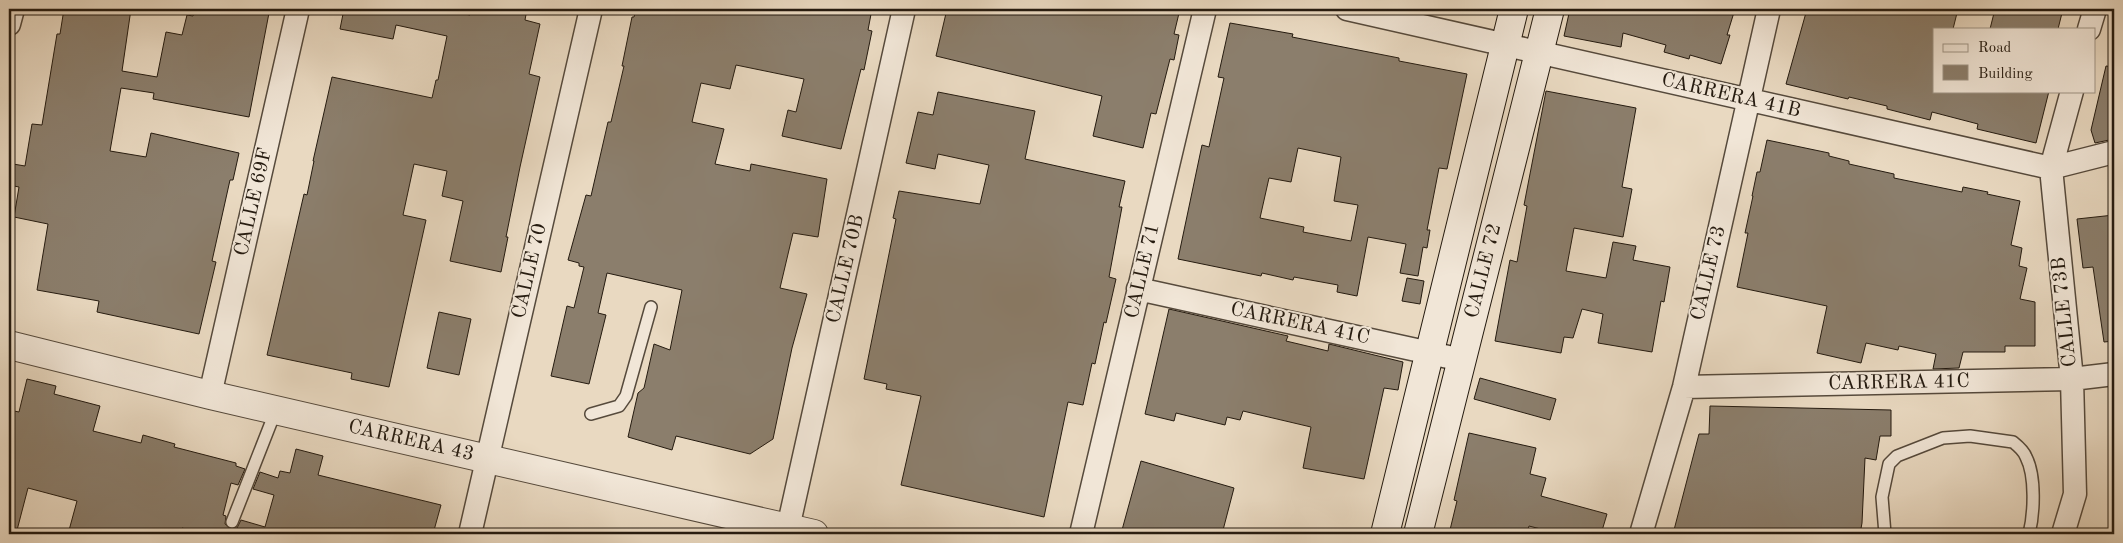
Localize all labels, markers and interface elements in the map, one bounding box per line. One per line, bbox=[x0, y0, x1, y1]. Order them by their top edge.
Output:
legend bbox=[1933, 28, 2096, 92]
text: Road bbox=[1978, 41, 2012, 56]
text: Building bbox=[1978, 67, 2033, 82]
street label: CARRERA 41B bbox=[1659, 70, 1803, 122]
street label: CALLE 69F bbox=[232, 146, 276, 258]
street label: CALLE 70B bbox=[824, 213, 868, 325]
street label: CALLE 70 bbox=[509, 221, 551, 321]
street label: CALLE 71 bbox=[1122, 221, 1164, 321]
street label: CALLE 72 bbox=[1463, 221, 1505, 321]
street label: CALLE 73 bbox=[1688, 223, 1730, 323]
street label: CALLE 73B bbox=[2049, 256, 2081, 368]
street label: CARRERA 41C bbox=[1229, 299, 1371, 349]
street label: CARRERA 41C bbox=[1828, 372, 1970, 394]
street label: CARRERA 43 bbox=[346, 417, 476, 465]

